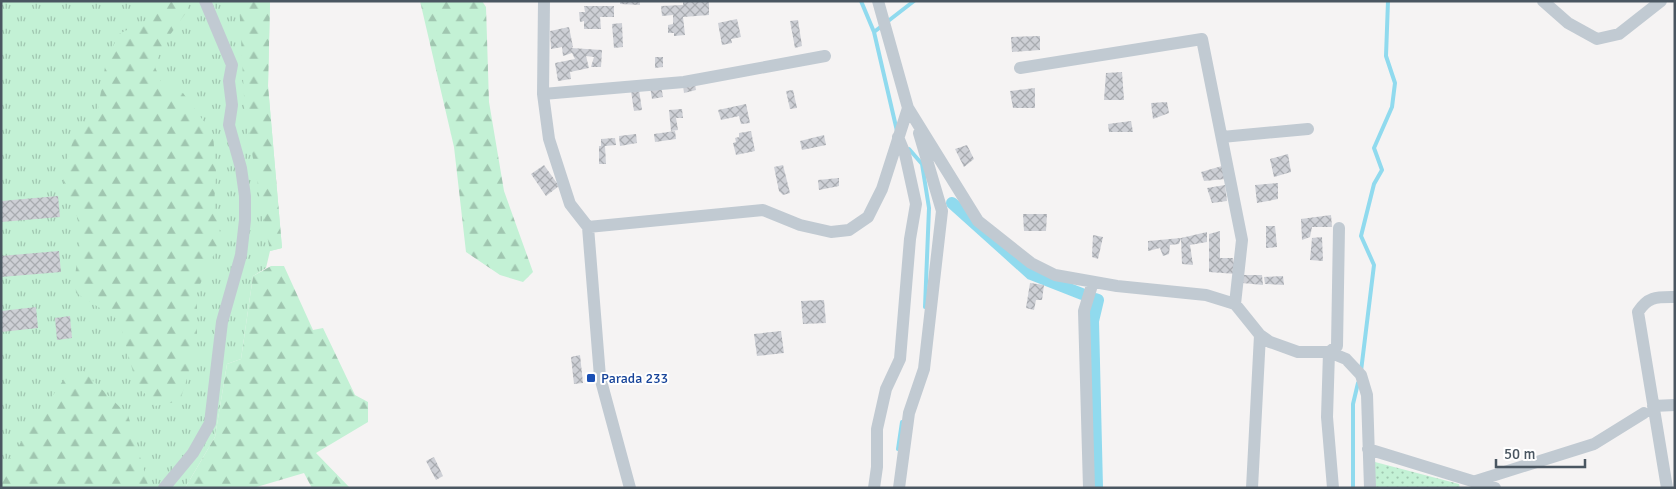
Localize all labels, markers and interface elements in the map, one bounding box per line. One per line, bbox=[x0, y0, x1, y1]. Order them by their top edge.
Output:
place label: Parada 233 bbox=[601, 370, 668, 387]
marker: Parada 233 bbox=[585, 372, 597, 384]
scale bar bbox=[1496, 436, 1585, 468]
text: 50 m bbox=[1504, 445, 1535, 463]

